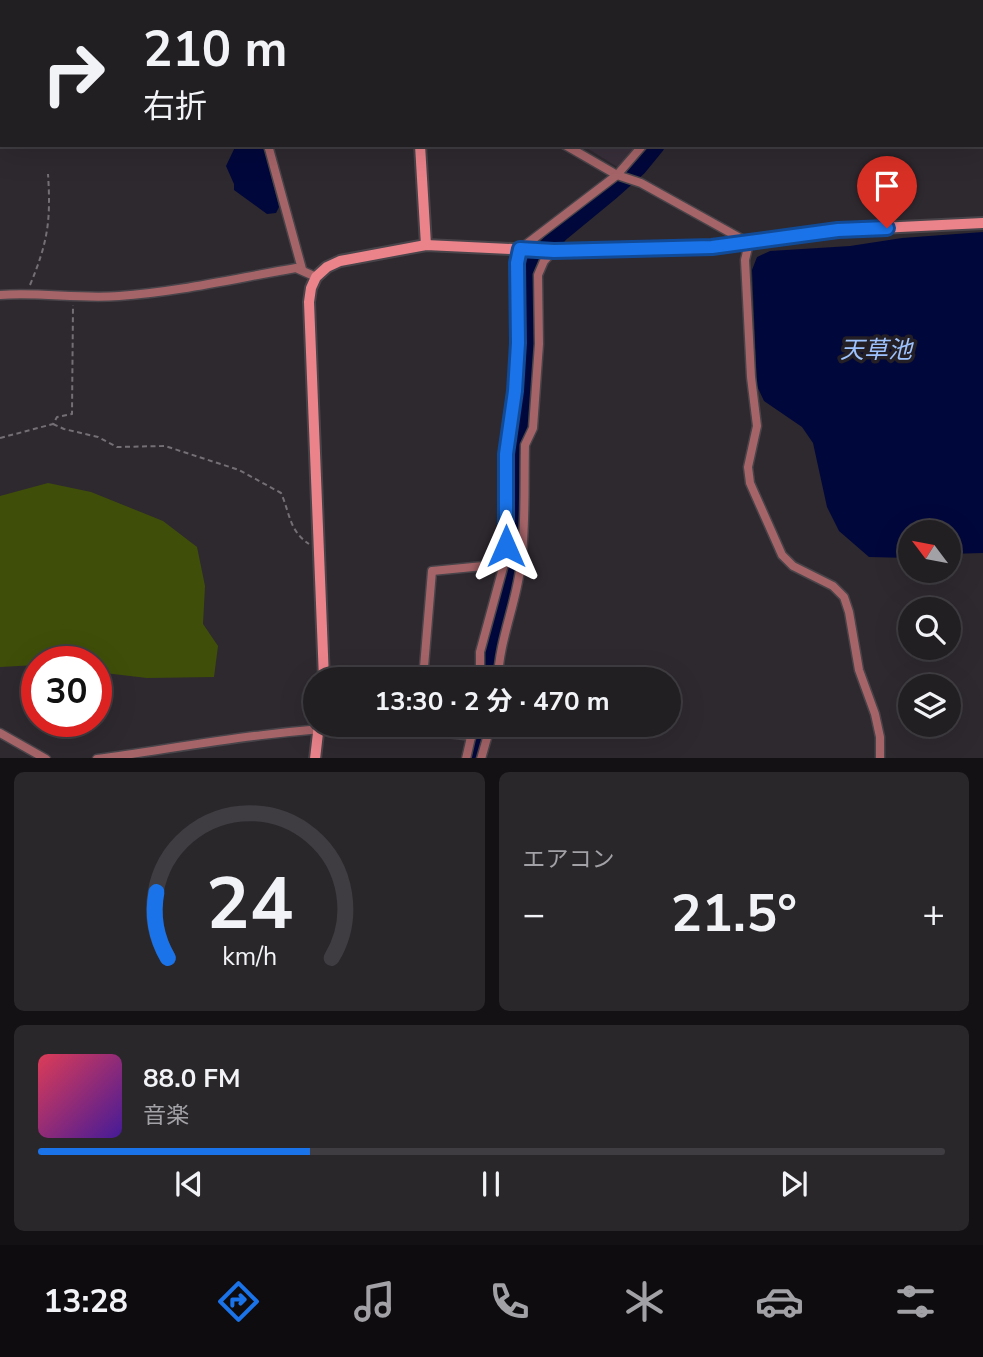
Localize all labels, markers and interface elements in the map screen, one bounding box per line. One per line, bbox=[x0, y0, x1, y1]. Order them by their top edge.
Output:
text: 210 m bbox=[143, 16, 287, 83]
icon: right bbox=[28, 28, 119, 119]
text: 右折 bbox=[143, 85, 207, 128]
pin bbox=[857, 156, 917, 228]
icon: arrive bbox=[868, 167, 906, 205]
water label: 天草池 bbox=[840, 334, 914, 366]
position arrow bbox=[469, 509, 543, 583]
north arrow bbox=[898, 520, 961, 583]
map controls bbox=[898, 520, 961, 737]
button: search bbox=[898, 597, 961, 660]
speed limit sign: 30 bbox=[21, 646, 112, 737]
button: layers bbox=[898, 674, 961, 737]
text: 13:30 · 2 分 · 470 m bbox=[374, 684, 610, 719]
text: エアコン bbox=[523, 844, 615, 875]
text: 24 bbox=[206, 854, 293, 954]
text: 21.5° bbox=[671, 878, 797, 949]
text: − bbox=[523, 889, 545, 940]
text: + bbox=[922, 889, 945, 940]
text: km/h bbox=[222, 939, 277, 973]
text: 88.0 FM bbox=[143, 1061, 240, 1096]
text: 音楽 bbox=[143, 1100, 189, 1131]
icon: previous bbox=[170, 1165, 208, 1203]
icon: pause bbox=[472, 1165, 510, 1203]
icon: next bbox=[775, 1165, 813, 1203]
icon: directions bbox=[214, 1277, 263, 1326]
icon: music bbox=[350, 1277, 399, 1326]
icon: phone bbox=[485, 1277, 534, 1326]
icon: climate bbox=[620, 1277, 669, 1326]
icon: car bbox=[755, 1277, 804, 1326]
icon: filters bbox=[891, 1277, 940, 1326]
text: 13:28 bbox=[43, 1280, 128, 1323]

